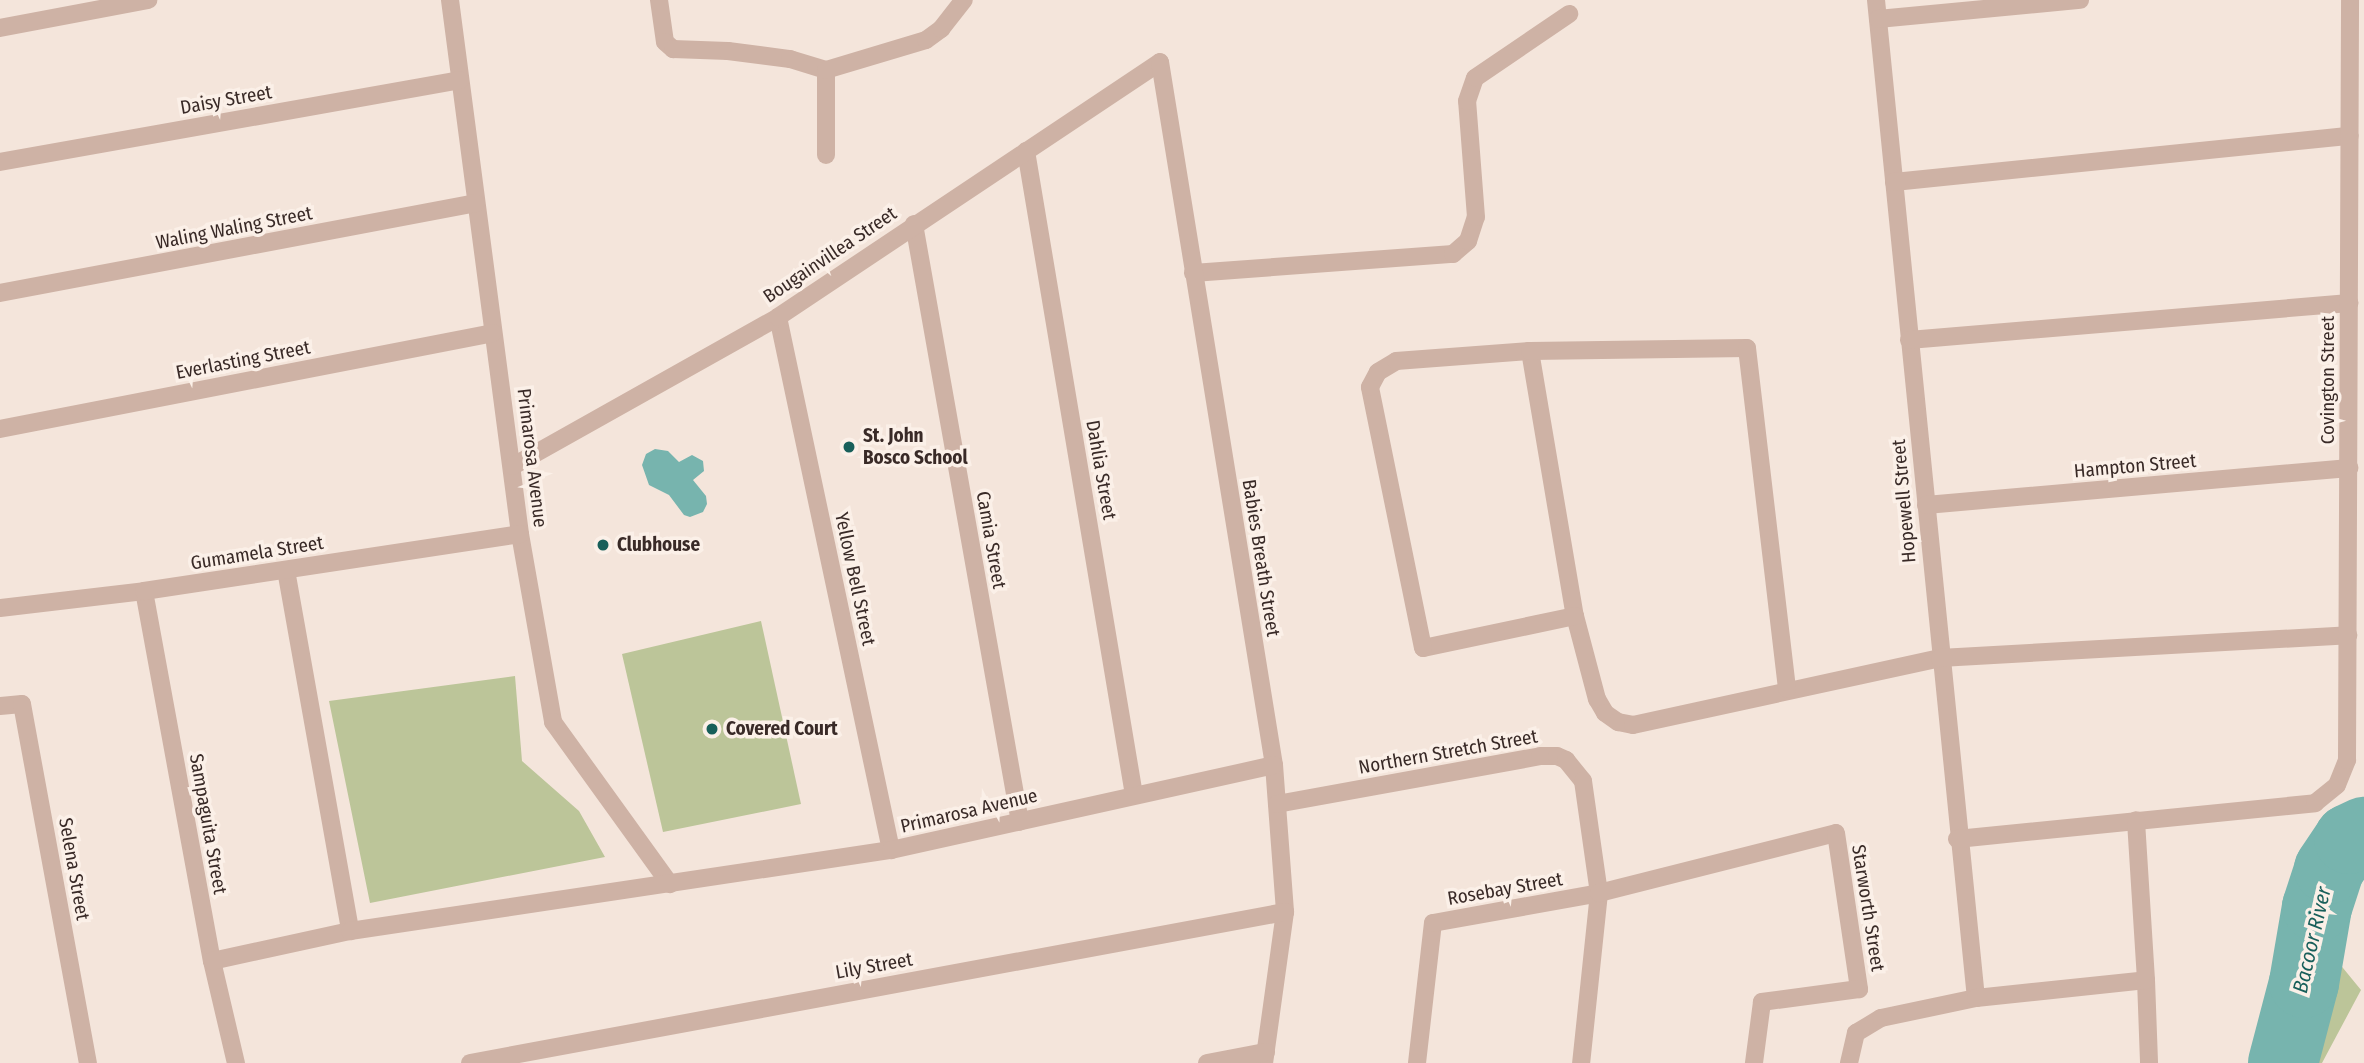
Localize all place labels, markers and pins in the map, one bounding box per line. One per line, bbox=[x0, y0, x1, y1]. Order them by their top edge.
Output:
place label: St. John Bosco School bbox=[863, 425, 968, 469]
marker: St. John Bosco School bbox=[841, 439, 857, 455]
place label: Clubhouse bbox=[617, 534, 700, 556]
marker: Clubhouse bbox=[595, 537, 611, 553]
place label: Covered Court bbox=[726, 718, 838, 740]
marker: Covered Court bbox=[704, 721, 720, 737]

